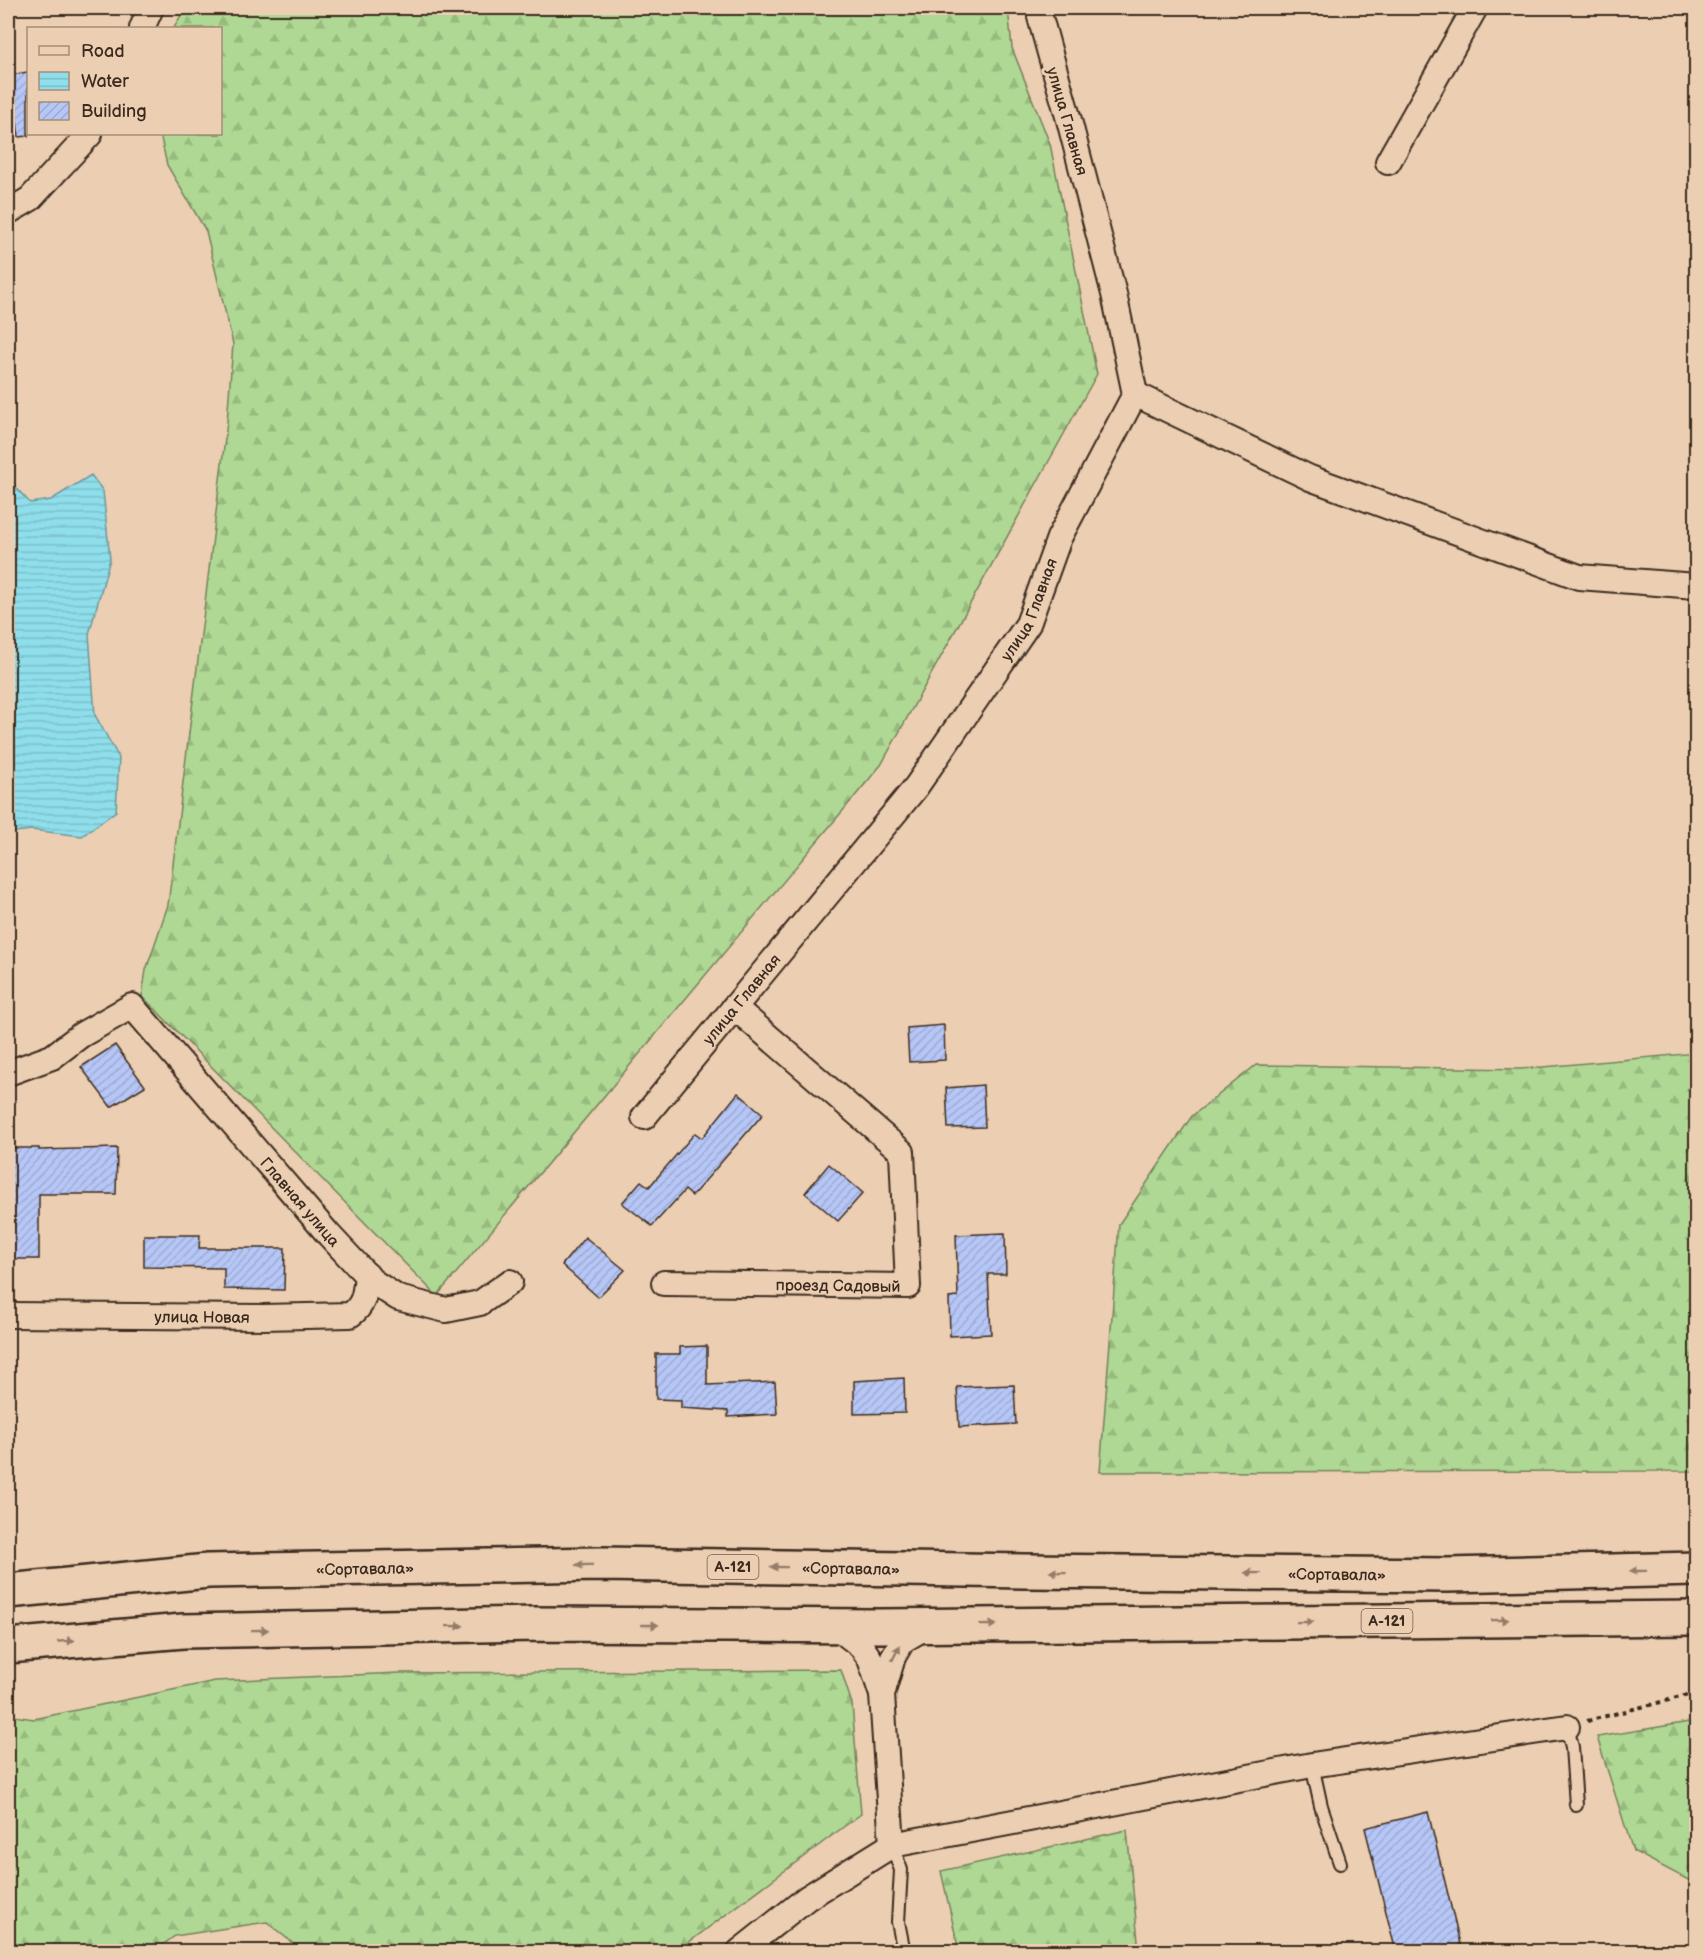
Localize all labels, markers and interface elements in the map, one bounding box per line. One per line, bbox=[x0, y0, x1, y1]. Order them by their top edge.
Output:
legend bbox=[27, 27, 222, 135]
text: Road bbox=[81, 41, 125, 62]
street label: улица Главная bbox=[1042, 65, 1091, 178]
text: Water bbox=[81, 71, 129, 92]
text: Building bbox=[81, 101, 147, 122]
street label: улица Главная bbox=[997, 556, 1062, 665]
street label: улица Главная bbox=[700, 951, 785, 1049]
street label: Главная улица bbox=[256, 1154, 343, 1252]
street label: проезд Садовый bbox=[775, 1276, 900, 1297]
street label: улица Новая bbox=[154, 1308, 250, 1328]
road number: А-121 bbox=[708, 1555, 758, 1579]
street label: «Сортавала» bbox=[316, 1559, 414, 1580]
street label: «Сортавала» bbox=[802, 1559, 900, 1580]
one-way arrow bbox=[575, 1560, 594, 1570]
one-way arrow bbox=[770, 1563, 789, 1572]
street label: «Сортавала» bbox=[1288, 1565, 1386, 1585]
one-way arrow bbox=[1629, 1566, 1648, 1575]
one-way arrow bbox=[1049, 1567, 1068, 1577]
one-way arrow bbox=[1244, 1569, 1263, 1578]
road number: А-121 bbox=[1362, 1609, 1412, 1633]
one-way arrow bbox=[1490, 1615, 1509, 1625]
one-way arrow bbox=[1295, 1617, 1314, 1627]
one-way arrow bbox=[641, 1620, 660, 1630]
one-way arrow bbox=[978, 1620, 997, 1630]
one-way arrow bbox=[446, 1621, 465, 1630]
one-way arrow bbox=[251, 1625, 270, 1634]
one-way arrow bbox=[56, 1636, 75, 1646]
one-way arrow bbox=[892, 1645, 901, 1662]

